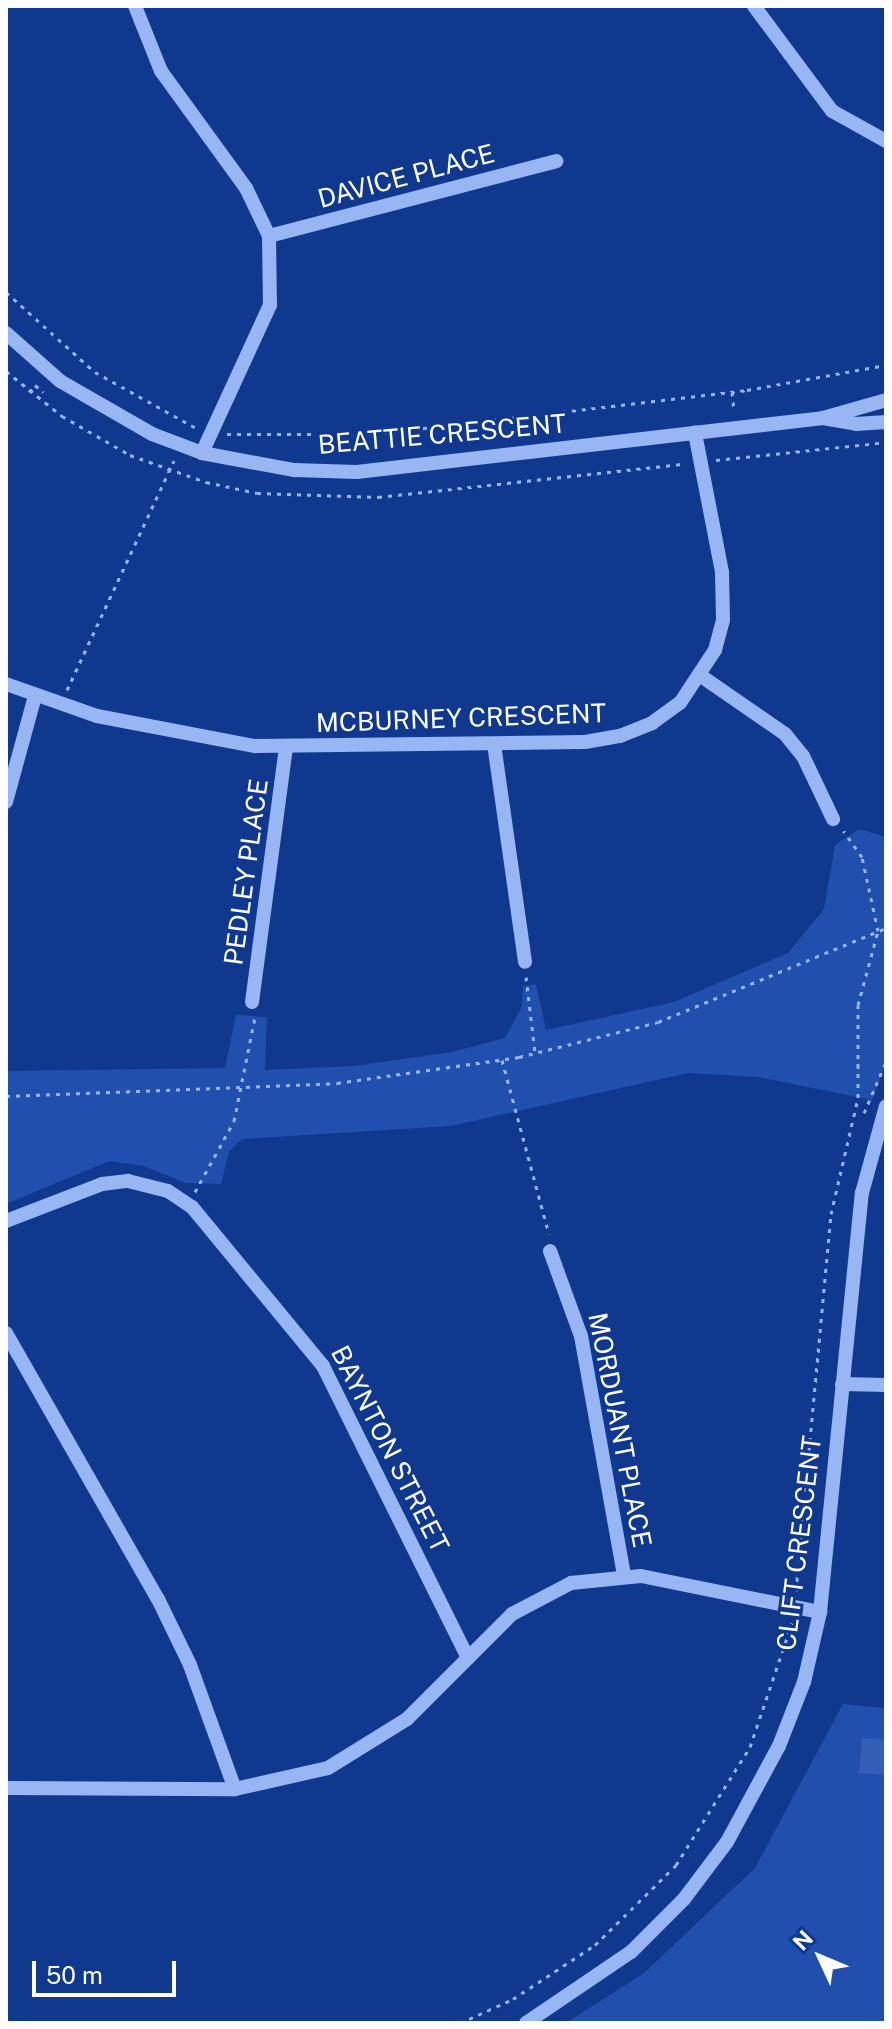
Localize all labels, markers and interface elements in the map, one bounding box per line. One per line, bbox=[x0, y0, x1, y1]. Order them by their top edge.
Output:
street label: DAVICE PLACE bbox=[314, 137, 498, 215]
street label: BEATTIE CRESCENT bbox=[317, 408, 567, 460]
street label: MCBURNEY CRESCENT bbox=[315, 697, 607, 739]
street label: PEDLEY PLACE bbox=[217, 777, 275, 967]
street label: MORDUANT PLACE bbox=[582, 1310, 658, 1550]
street label: BAYNTON STREET bbox=[324, 1340, 456, 1558]
street label: CLIFT CRESCENT bbox=[770, 1434, 828, 1652]
north arrow bbox=[780, 1917, 860, 1997]
text: N bbox=[787, 1925, 818, 1956]
scale bar bbox=[36, 1945, 180, 1995]
text: 50 m bbox=[46, 1961, 103, 1989]

